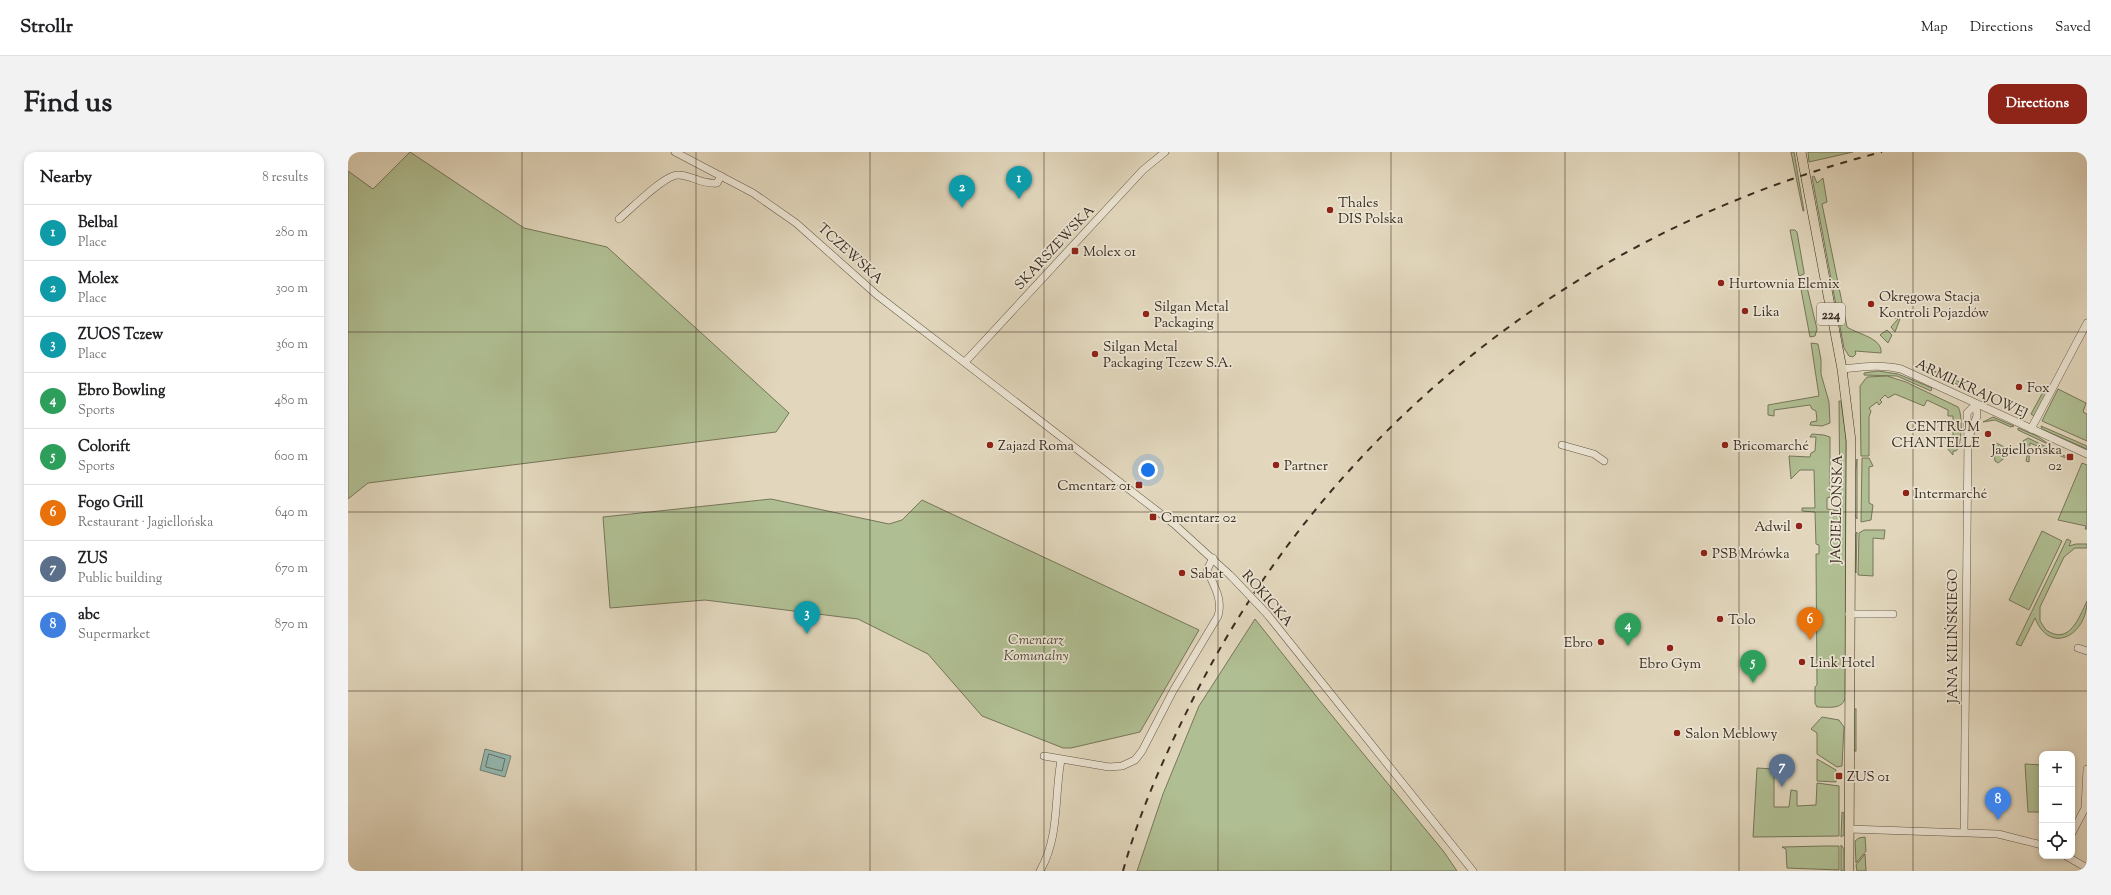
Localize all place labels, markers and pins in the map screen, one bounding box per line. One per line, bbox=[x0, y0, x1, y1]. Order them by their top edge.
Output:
pin: 1 bbox=[1006, 166, 1032, 199]
pin: 2 bbox=[949, 175, 975, 208]
place label: Thales DIS Polska bbox=[1338, 194, 1404, 230]
marker: Thales DIS Polska bbox=[1325, 205, 1335, 215]
place label: Molex 01 bbox=[1083, 243, 1136, 263]
marker: Molex 01 bbox=[1070, 246, 1080, 256]
place label: Hurtownia Elemix bbox=[1729, 275, 1840, 295]
marker: Hurtownia Elemix bbox=[1716, 278, 1726, 288]
place label: Okręgowa Stacja Kontroli Pojazdów bbox=[1879, 288, 1989, 324]
place label: Silgan Metal Packaging bbox=[1154, 298, 1229, 334]
marker: Okręgowa Stacja Kontroli Pojazdów bbox=[1866, 299, 1876, 309]
place label: Lika bbox=[1753, 303, 1780, 323]
marker: Lika bbox=[1740, 306, 1750, 316]
marker: Silgan Metal Packaging bbox=[1141, 309, 1151, 319]
place label: Silgan Metal Packaging Tczew S.A. bbox=[1103, 338, 1232, 374]
marker: Silgan Metal Packaging Tczew S.A. bbox=[1090, 349, 1100, 359]
place label: Fox bbox=[2027, 379, 2050, 399]
marker: Fox bbox=[2014, 382, 2024, 392]
place label: CENTRUM CHANTELLE bbox=[1891, 418, 1981, 454]
marker: CENTRUM CHANTELLE bbox=[1983, 429, 1993, 439]
place label: Zajazd Roma bbox=[998, 437, 1075, 457]
place label: Bricomarché bbox=[1733, 437, 1809, 457]
marker: Zajazd Roma bbox=[985, 440, 995, 450]
marker: Bricomarché bbox=[1720, 440, 1730, 450]
place label: Jagiellońska 02 bbox=[1990, 441, 2063, 477]
marker: Jagiellońska 02 bbox=[2065, 452, 2075, 462]
place label: Partner bbox=[1284, 457, 1329, 477]
marker: Partner bbox=[1271, 460, 1281, 470]
place label: Cmentarz 01 bbox=[1057, 477, 1131, 497]
marker: Cmentarz 01 bbox=[1134, 480, 1144, 490]
place label: Intermarché bbox=[1914, 485, 1987, 505]
marker: Intermarché bbox=[1901, 488, 1911, 498]
place label: Cmentarz 02 bbox=[1161, 509, 1237, 529]
marker: Cmentarz 02 bbox=[1148, 512, 1158, 522]
place label: Adwil bbox=[1754, 518, 1791, 538]
marker: Adwil bbox=[1794, 521, 1804, 531]
place label: PSB Mrówka bbox=[1712, 545, 1790, 565]
marker: PSB Mrówka bbox=[1699, 548, 1709, 558]
place label: Sabat bbox=[1190, 565, 1224, 585]
marker: Sabat bbox=[1177, 568, 1187, 578]
pin: 3 bbox=[794, 601, 820, 634]
pin: 6 bbox=[1797, 607, 1823, 640]
place label: Tolo bbox=[1728, 611, 1756, 631]
pin: 4 bbox=[1615, 613, 1641, 646]
marker: Tolo bbox=[1715, 614, 1725, 624]
place label: Ebro bbox=[1564, 634, 1593, 654]
marker: Ebro bbox=[1596, 637, 1606, 647]
marker: Ebro Gym bbox=[1665, 643, 1675, 653]
pin: 5 bbox=[1740, 650, 1766, 683]
place label: Link Hotel bbox=[1810, 654, 1875, 674]
place label: Ebro Gym bbox=[1639, 655, 1702, 675]
marker: Link Hotel bbox=[1797, 657, 1807, 667]
place label: Salon Meblowy bbox=[1685, 725, 1778, 745]
marker: Salon Meblowy bbox=[1672, 728, 1682, 738]
pin: 7 bbox=[1769, 754, 1795, 787]
place label: ZUS 01 bbox=[1847, 768, 1890, 788]
marker: ZUS 01 bbox=[1834, 771, 1844, 781]
pin: 8 bbox=[1985, 787, 2011, 820]

